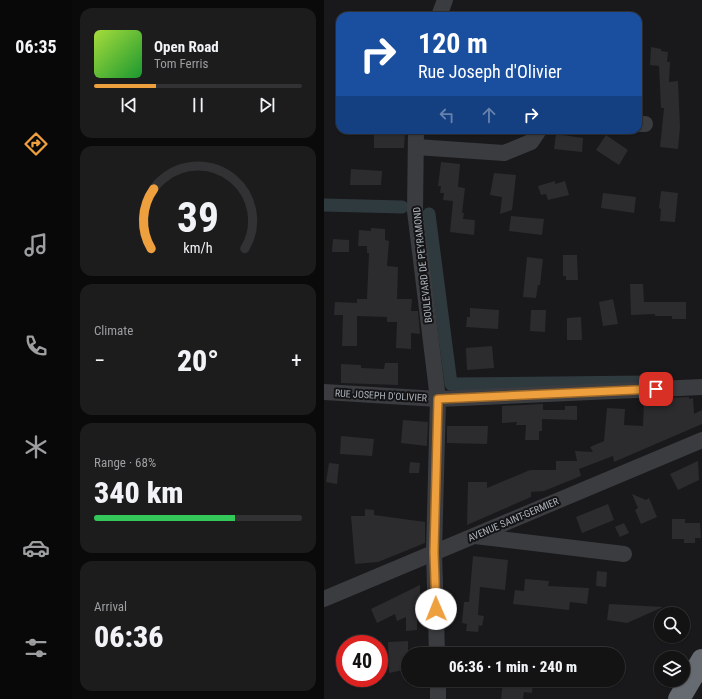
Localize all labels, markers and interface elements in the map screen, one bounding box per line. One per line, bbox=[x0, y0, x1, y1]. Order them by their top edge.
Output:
text: 120 m bbox=[418, 27, 488, 60]
icon: right bbox=[352, 28, 404, 80]
text: 06:35 bbox=[15, 36, 57, 57]
text: Open Road bbox=[154, 38, 219, 56]
text: Tom Ferris bbox=[154, 56, 208, 71]
text: Rue Joseph d'Olivier bbox=[418, 61, 562, 82]
icon: previous bbox=[118, 94, 140, 116]
icon: pause bbox=[187, 94, 209, 116]
icon: next bbox=[256, 94, 278, 116]
icon: left bbox=[436, 104, 458, 126]
icon: ahead bbox=[478, 104, 500, 126]
icon: right bbox=[520, 104, 542, 126]
icon: directions bbox=[22, 130, 50, 158]
text: 39 bbox=[177, 193, 219, 242]
street label: BOULEVARD DE PEYRAMOND bbox=[411, 206, 434, 323]
icon: music bbox=[22, 231, 50, 259]
text: km/h bbox=[183, 240, 213, 256]
text: Climate bbox=[94, 323, 133, 338]
icon: phone bbox=[22, 332, 50, 360]
text: 20° bbox=[177, 343, 219, 378]
text: − bbox=[94, 348, 105, 373]
text: + bbox=[291, 348, 302, 373]
pin bbox=[639, 372, 673, 406]
icon: arrive bbox=[645, 378, 667, 400]
street label: RUE JOSEPH D'OLIVIER bbox=[335, 388, 428, 403]
icon: climate bbox=[22, 433, 50, 461]
text: Range · 68% bbox=[94, 455, 156, 470]
text: 340 km bbox=[94, 475, 183, 510]
street label: AVENUE SAINT-GERMIER bbox=[466, 495, 561, 544]
icon: car bbox=[22, 534, 50, 562]
position arrow bbox=[415, 588, 457, 630]
text: Arrival bbox=[94, 599, 127, 614]
map controls bbox=[654, 607, 690, 687]
button: search bbox=[654, 607, 690, 643]
text: 06:36 bbox=[94, 619, 163, 654]
icon: filters bbox=[22, 634, 50, 662]
speed limit sign: 40 bbox=[336, 635, 388, 687]
button: layers bbox=[654, 651, 690, 687]
text: 06:36 · 1 min · 240 m bbox=[449, 658, 577, 676]

